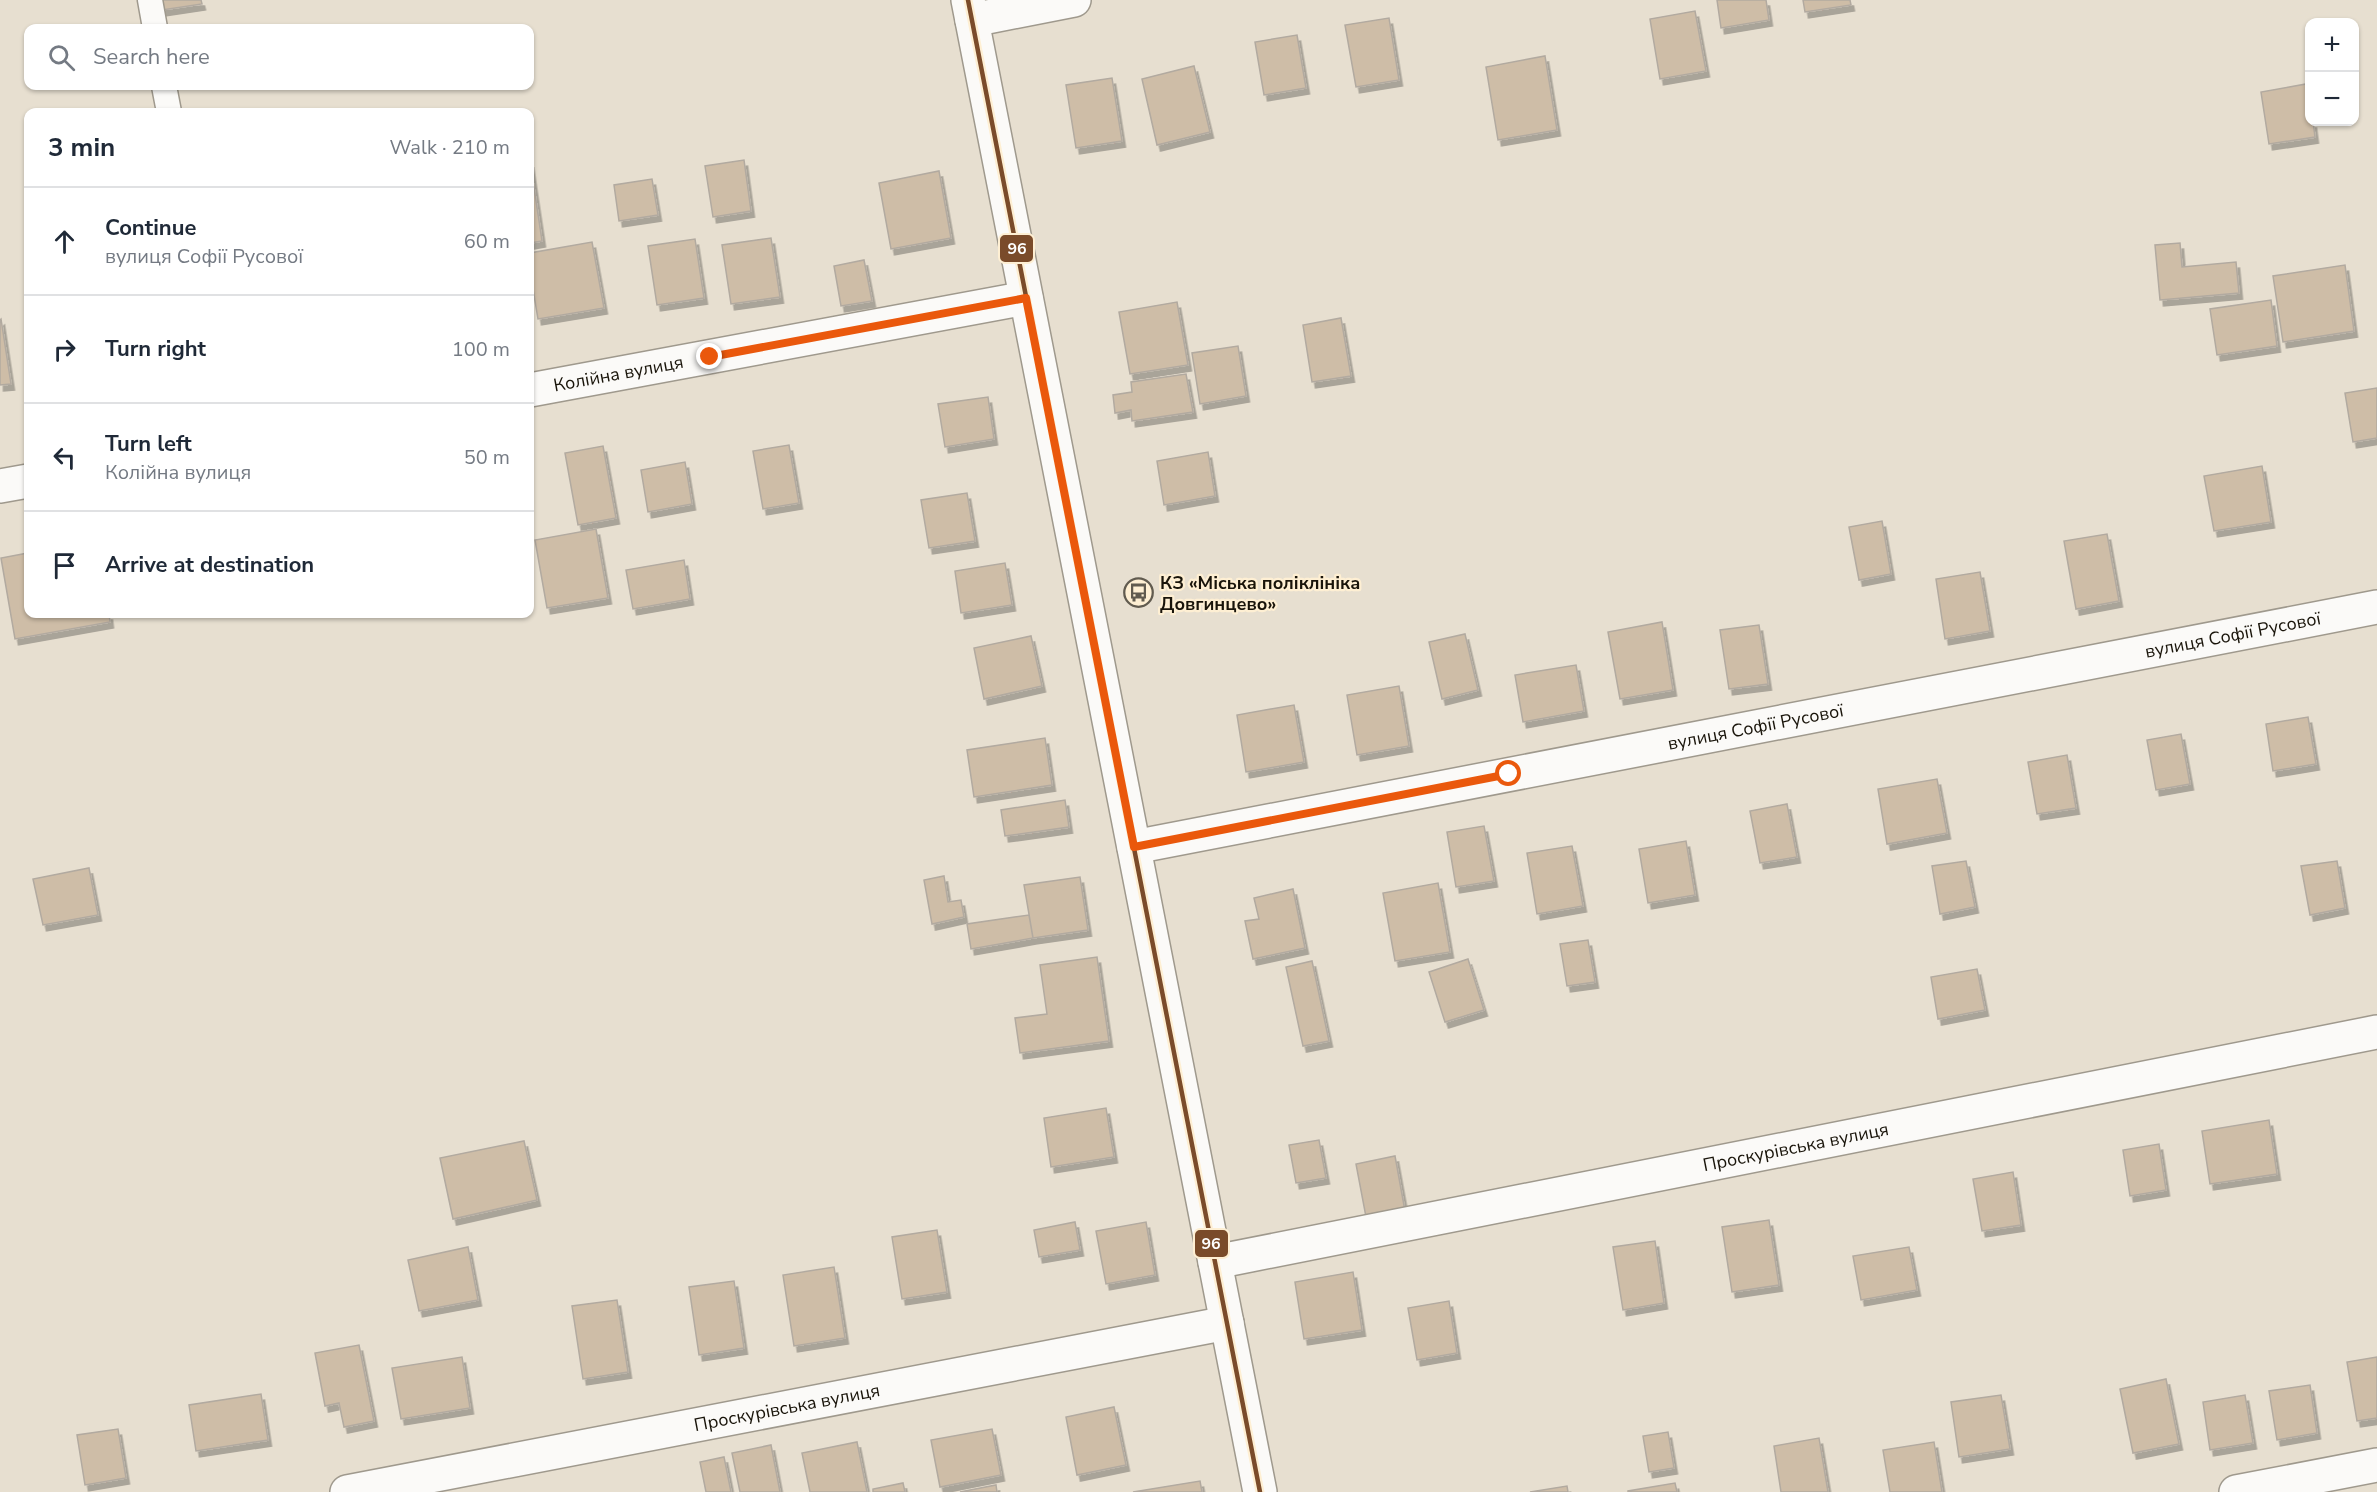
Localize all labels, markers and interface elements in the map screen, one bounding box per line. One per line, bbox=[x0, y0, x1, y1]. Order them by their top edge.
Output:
map controls bbox=[2305, 18, 2359, 126]
button: + bbox=[2305, 18, 2359, 72]
search box bbox=[24, 24, 534, 90]
icon: search bbox=[45, 41, 78, 74]
text: Search here bbox=[93, 42, 210, 72]
button: − bbox=[2305, 72, 2359, 126]
text: 3 min bbox=[48, 130, 115, 165]
text: Walk · 210 m bbox=[390, 134, 510, 161]
text: Continue bbox=[105, 213, 196, 243]
icon: ahead bbox=[48, 225, 81, 258]
text: 60 m bbox=[464, 228, 510, 255]
line badge: 96 bbox=[999, 234, 1034, 263]
text: 96 bbox=[1007, 238, 1027, 260]
text: вулиця Софії Русової bbox=[105, 243, 303, 270]
icon: right bbox=[48, 333, 81, 366]
text: Turn right bbox=[105, 334, 206, 364]
text: 100 m bbox=[452, 336, 510, 363]
route end bbox=[696, 343, 722, 369]
street label: Колійна вулиця bbox=[552, 350, 685, 397]
text: Turn left bbox=[105, 429, 192, 459]
icon: left bbox=[48, 441, 81, 474]
text: 50 m bbox=[464, 444, 510, 471]
text: Колійна вулиця bbox=[105, 459, 251, 486]
icon: arrive bbox=[48, 549, 81, 582]
text: Arrive at destination bbox=[105, 550, 314, 580]
place label: КЗ «Міська поліклініка Довгинцево» bbox=[1160, 571, 1360, 616]
bus stop icon: КЗ «Міська поліклініка Довгинцево» bbox=[1123, 577, 1155, 609]
street label: вулиця Софії Русової bbox=[2143, 606, 2323, 664]
street label: вулиця Софії Русової bbox=[1666, 698, 1846, 756]
route start bbox=[1495, 760, 1521, 786]
street label: Проскурівська вулиця bbox=[1701, 1117, 1891, 1177]
line badge: 96 bbox=[1194, 1229, 1229, 1258]
text: 96 bbox=[1201, 1233, 1221, 1255]
street label: Проскурівська вулиця bbox=[692, 1378, 882, 1437]

